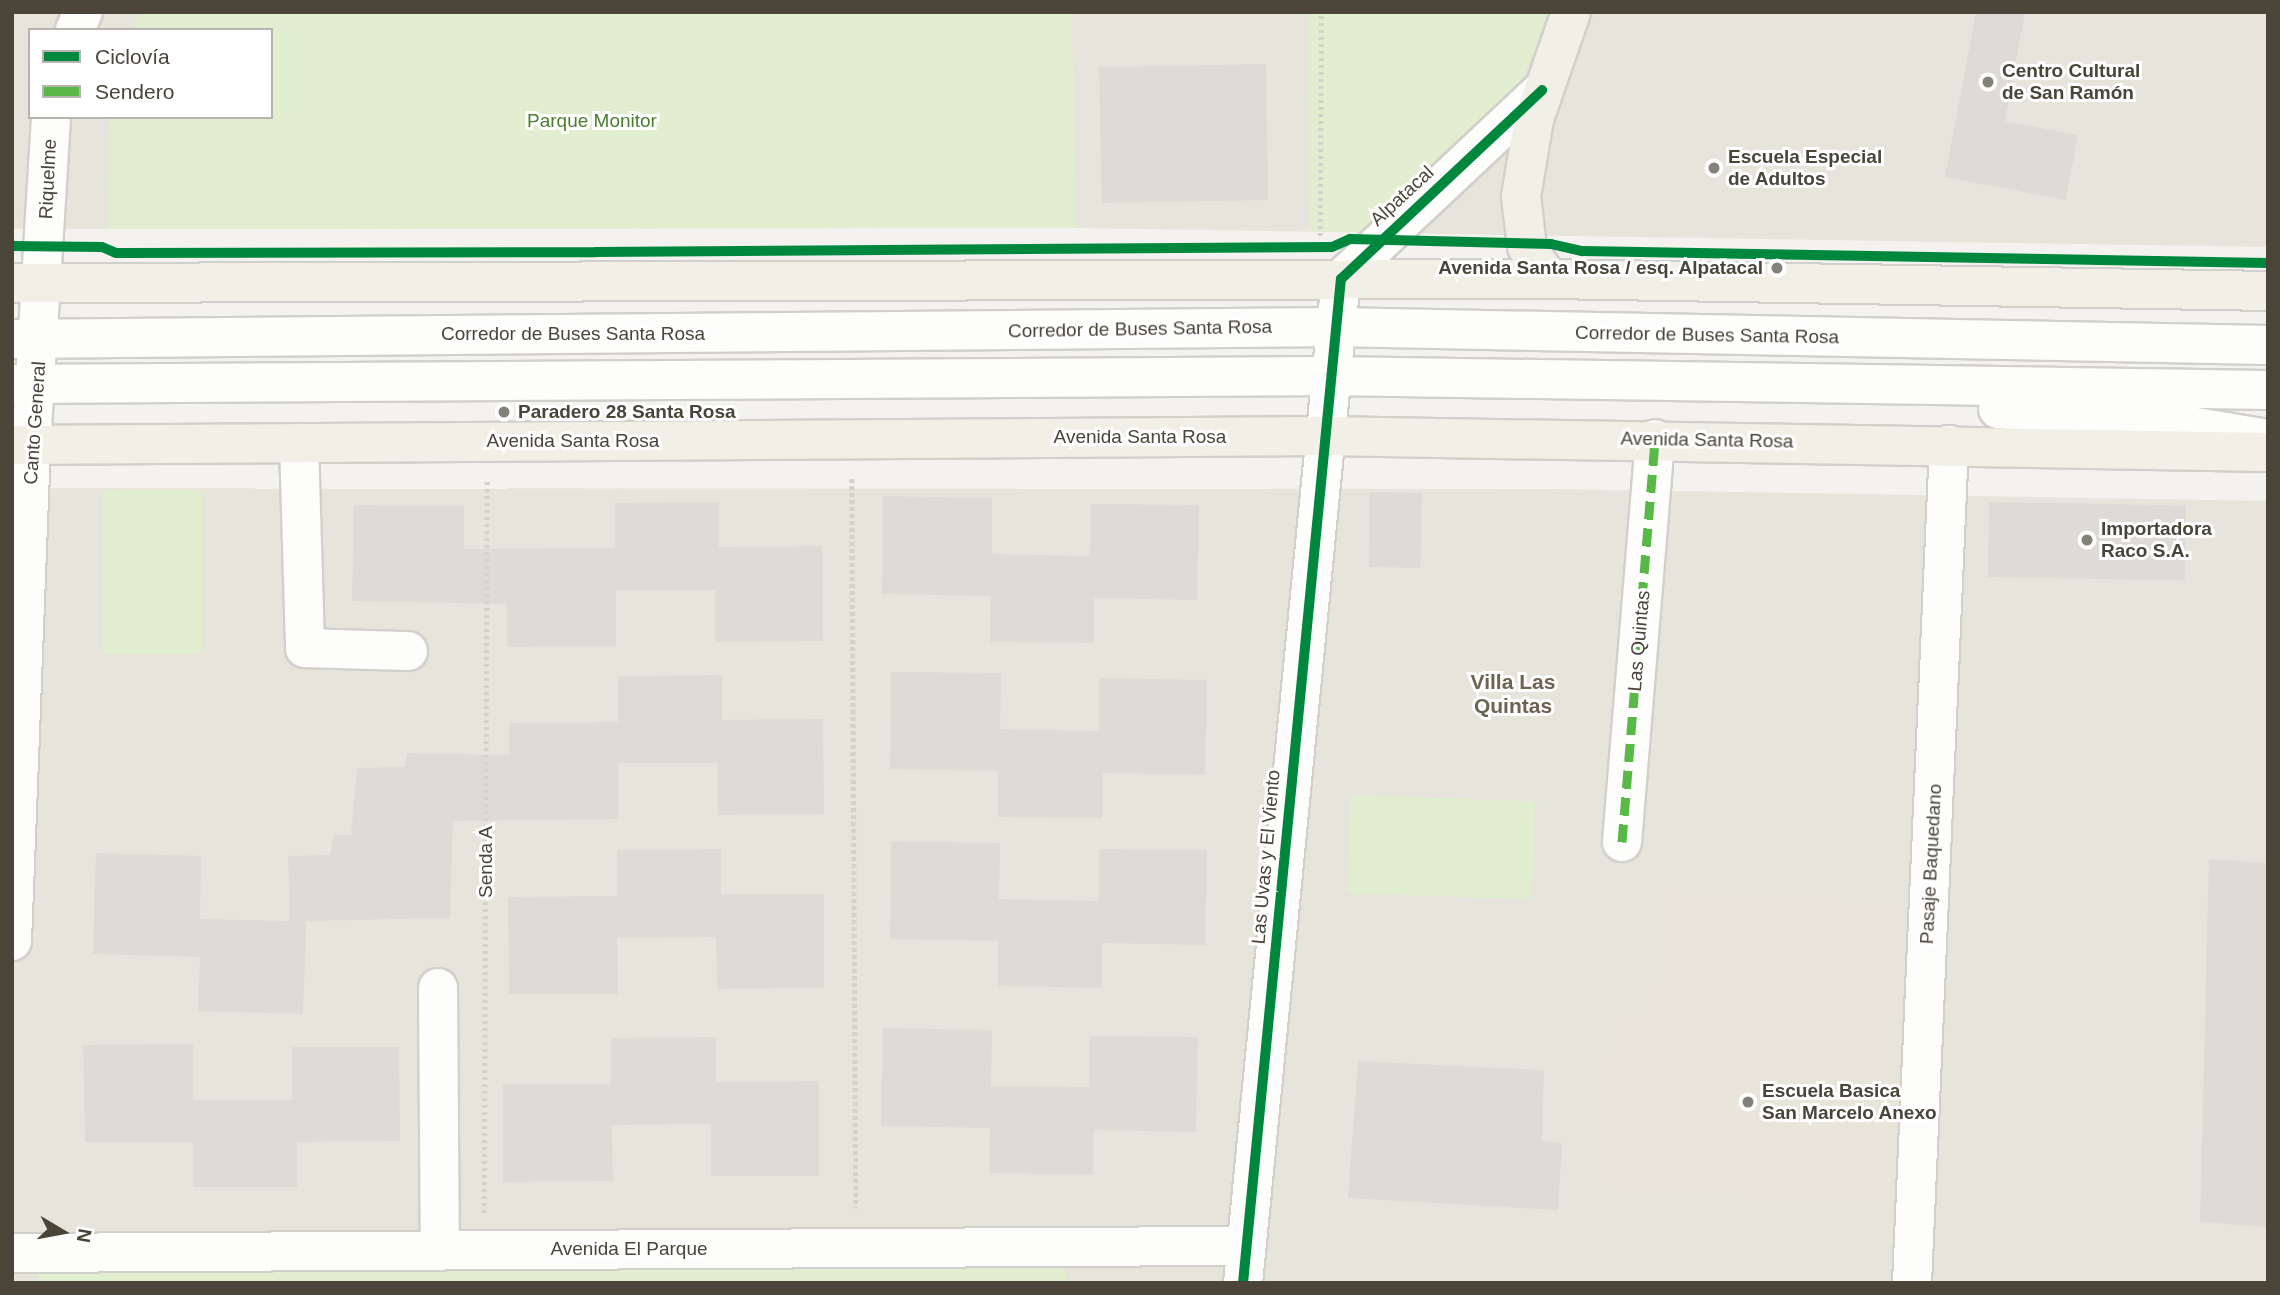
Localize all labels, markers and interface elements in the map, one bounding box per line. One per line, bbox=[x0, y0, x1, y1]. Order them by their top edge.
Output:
legend bbox=[28, 28, 273, 119]
text: Ciclovía bbox=[95, 45, 170, 68]
place label: Centro Cultural de San Ramón bbox=[2002, 60, 2140, 104]
marker: Centro Cultural de San Ramón bbox=[1980, 74, 1996, 90]
text: Sendero bbox=[95, 80, 174, 103]
park label: Parque Monitor bbox=[527, 110, 657, 132]
street label: Riquelme bbox=[35, 138, 61, 220]
place label: Escuela Especial de Adultos bbox=[1728, 146, 1882, 190]
marker: Escuela Especial de Adultos bbox=[1706, 160, 1722, 176]
street label: Alpatacal bbox=[1366, 161, 1438, 231]
place label: Avenida Santa Rosa / esq. Alpatacal bbox=[1437, 257, 1763, 279]
marker: Avenida Santa Rosa / esq. Alpatacal bbox=[1769, 260, 1785, 276]
street label: Corredor de Buses Santa Rosa bbox=[1008, 315, 1272, 343]
street label: Corredor de Buses Santa Rosa bbox=[1575, 321, 1839, 349]
street label: Corredor de Buses Santa Rosa bbox=[441, 323, 705, 345]
street label: Canto General bbox=[19, 361, 51, 485]
place label: Paradero 28 Santa Rosa bbox=[518, 401, 736, 423]
marker: Paradero 28 Santa Rosa bbox=[496, 404, 512, 420]
street label: Avenida Santa Rosa bbox=[1054, 426, 1226, 448]
street label: Avenida Santa Rosa bbox=[1620, 427, 1794, 453]
street label: Avenida Santa Rosa bbox=[487, 430, 659, 452]
place label: Importadora Raco S.A. bbox=[2101, 518, 2212, 562]
marker: Importadora Raco S.A. bbox=[2079, 532, 2095, 548]
street label: Las Quintas bbox=[1623, 590, 1655, 692]
district label: Villa Las Quintas bbox=[1471, 669, 1555, 719]
street label: Las Uvas y El Viento bbox=[1247, 769, 1285, 945]
street label: Pasaje Baquedano bbox=[1915, 783, 1947, 945]
street label: Senda A bbox=[475, 826, 497, 898]
place label: Escuela Basica San Marcelo Anexo bbox=[1762, 1080, 1937, 1124]
marker: Escuela Basica San Marcelo Anexo bbox=[1740, 1094, 1756, 1110]
north arrow bbox=[28, 1197, 98, 1267]
text: N bbox=[73, 1227, 96, 1244]
street label: Avenida El Parque bbox=[550, 1238, 708, 1260]

